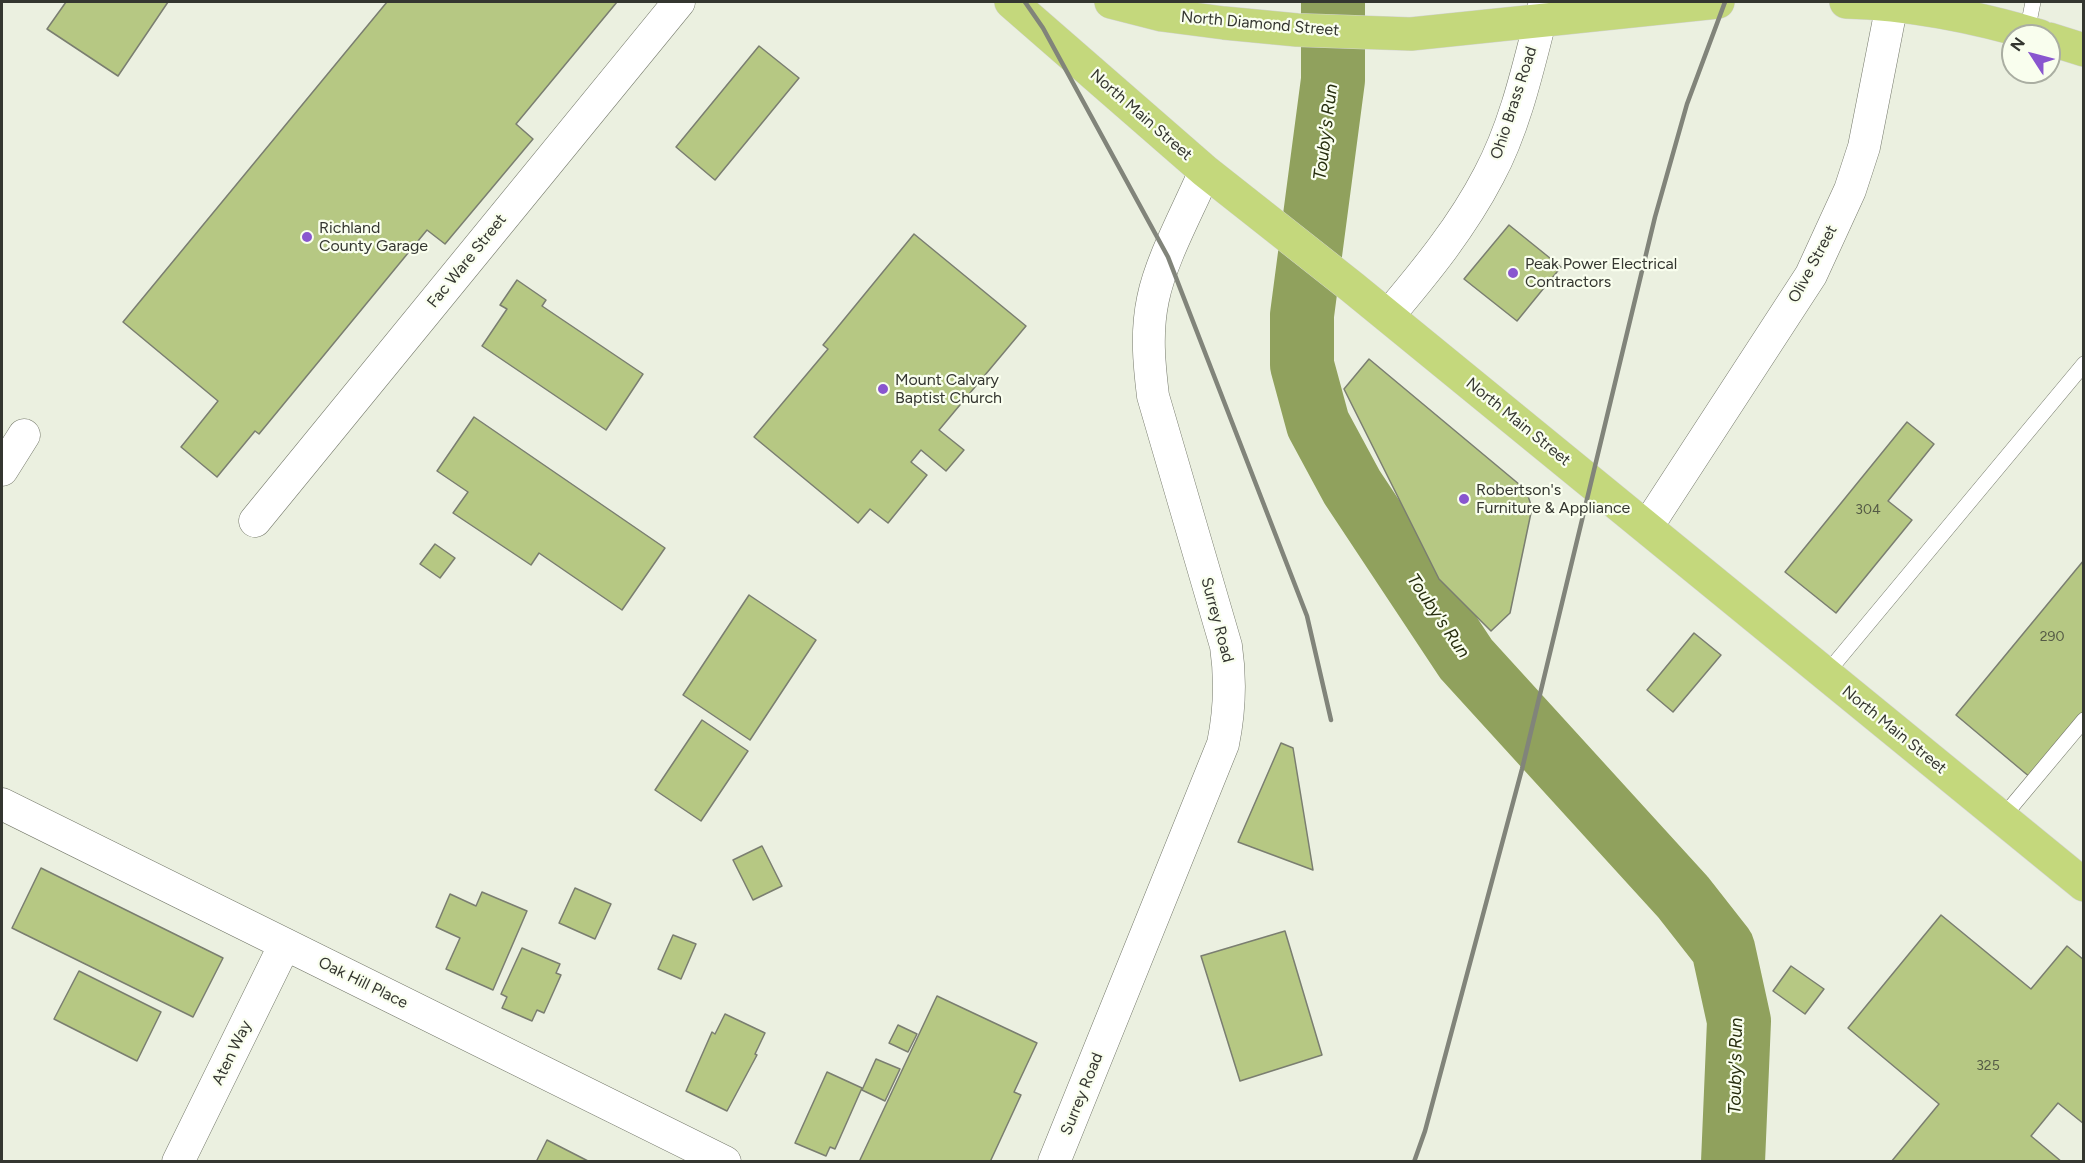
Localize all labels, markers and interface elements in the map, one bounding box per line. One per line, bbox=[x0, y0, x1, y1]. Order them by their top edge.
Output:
street label: North Diamond Street bbox=[1180, 8, 1340, 40]
north arrow bbox=[2001, 24, 2061, 84]
text: N bbox=[2006, 34, 2029, 55]
street label: Ohio Brass Road bbox=[1487, 44, 1541, 162]
street label: North Main Street bbox=[1086, 65, 1196, 165]
water label: Touby's Run bbox=[1309, 83, 1343, 181]
street label: Fac Ware Street bbox=[423, 210, 511, 312]
place label: Richland County Garage bbox=[319, 218, 428, 256]
street label: Olive Street bbox=[1785, 222, 1841, 306]
marker: Richland County Garage bbox=[300, 230, 314, 244]
place label: Peak Power Electrical Contractors bbox=[1525, 254, 1677, 292]
marker: Peak Power Electrical Contractors bbox=[1506, 266, 1520, 280]
place label: Mount Calvary Baptist Church bbox=[895, 370, 1002, 408]
street label: North Main Street bbox=[1462, 374, 1574, 470]
marker: Mount Calvary Baptist Church bbox=[876, 382, 890, 396]
place label: Robertson's Furniture & Appliance bbox=[1476, 480, 1630, 518]
marker: Robertson's Furniture & Appliance bbox=[1457, 492, 1471, 506]
house number: 304 bbox=[1855, 502, 1881, 518]
water label: Touby's Run bbox=[1402, 570, 1474, 662]
street label: Surrey Road bbox=[1196, 575, 1238, 665]
house number: 290 bbox=[2040, 629, 2064, 645]
street label: North Main Street bbox=[1838, 682, 1950, 778]
street label: Oak Hill Place bbox=[315, 953, 411, 1013]
water label: Touby's Run bbox=[1724, 1017, 1748, 1115]
street label: Aten Way bbox=[208, 1018, 256, 1088]
street label: Surrey Road bbox=[1057, 1050, 1107, 1138]
house number: 325 bbox=[1976, 1058, 2000, 1074]

